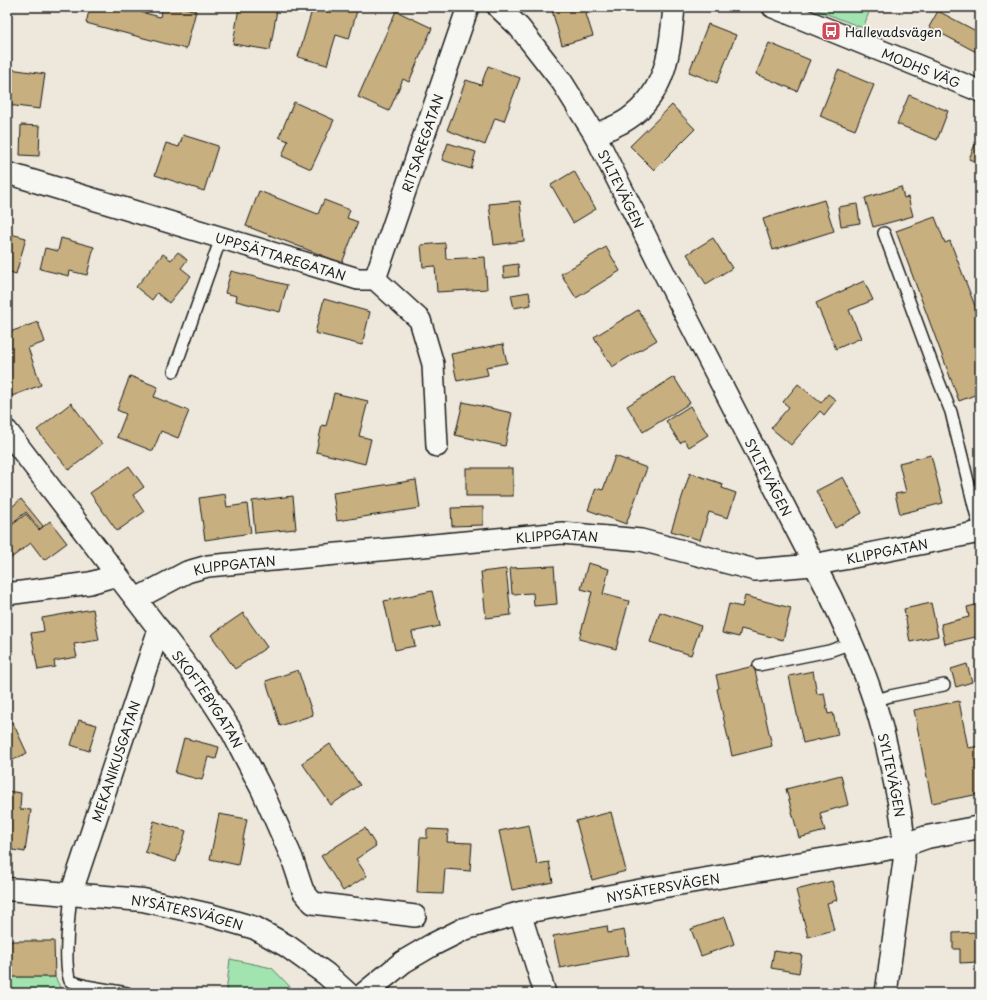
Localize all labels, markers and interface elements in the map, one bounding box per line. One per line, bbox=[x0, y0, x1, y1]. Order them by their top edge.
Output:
bus stop icon: Hallevadsvägen bbox=[820, 20, 842, 42]
place label: Hallevadsvägen bbox=[845, 22, 942, 41]
street label: MODHS VÄG bbox=[879, 43, 963, 92]
street label: RITSAREGATAN bbox=[396, 91, 447, 194]
street label: SYLTEVÄGEN bbox=[594, 146, 649, 231]
street label: UPPSÄTTAREGATAN bbox=[213, 227, 349, 284]
street label: SYLTEVÄGEN bbox=[741, 435, 797, 519]
street label: KLIPPGATAN bbox=[515, 523, 599, 547]
street label: KLIPPGATAN bbox=[845, 533, 930, 568]
street label: KLIPPGATAN bbox=[191, 550, 276, 579]
street label: SKOFTEBYGATAN bbox=[168, 646, 248, 751]
street label: MEKANIKUSGATAN bbox=[86, 698, 144, 824]
street label: SYLTEVÄGEN bbox=[874, 731, 911, 818]
street label: NYSÄTERSVÄGEN bbox=[605, 868, 721, 906]
street label: NYSÄTERSVÄGEN bbox=[130, 890, 246, 934]

